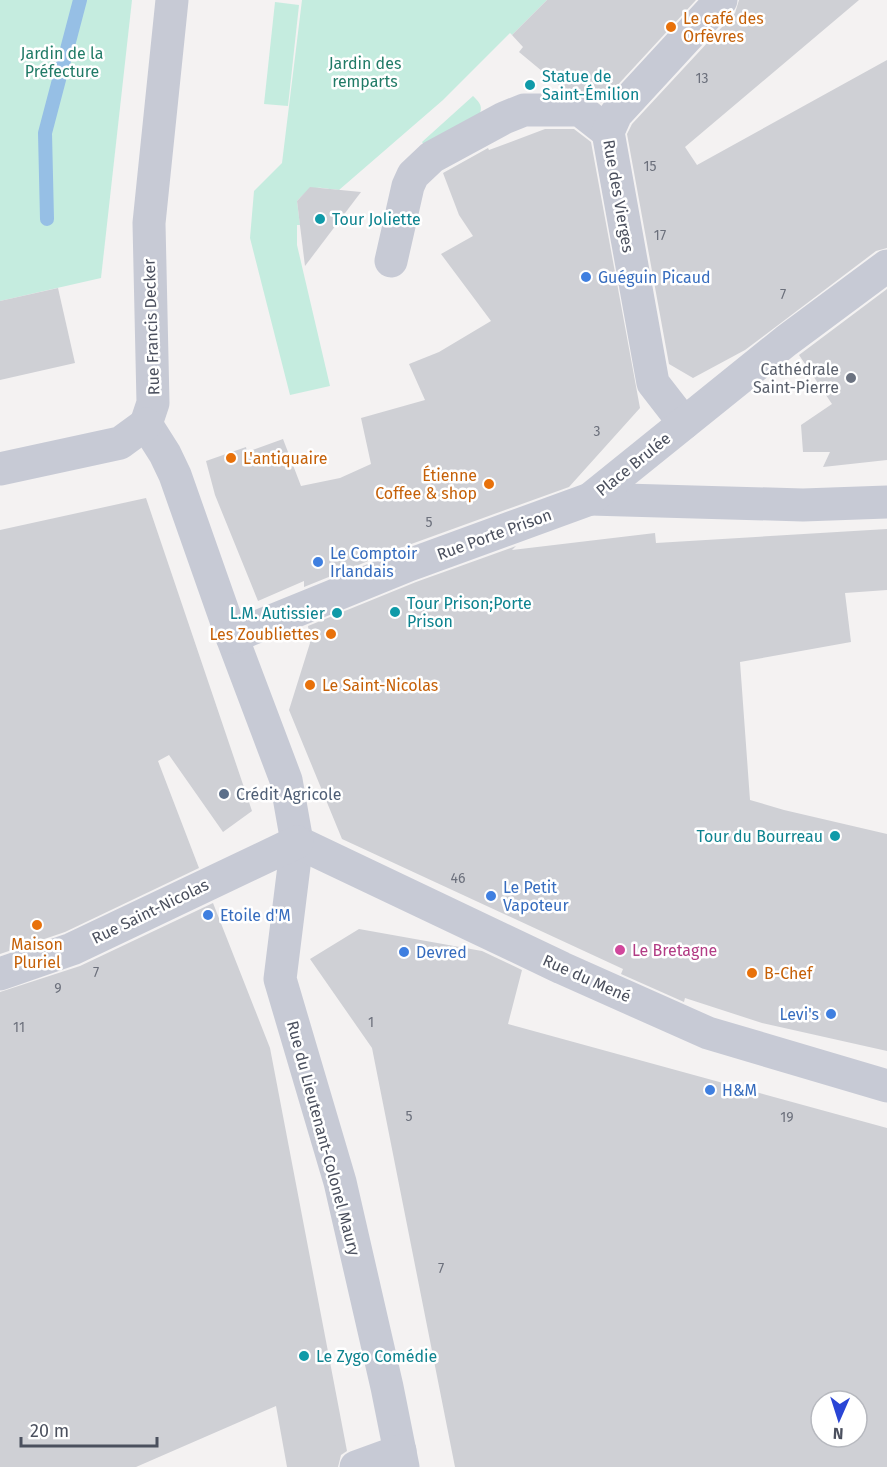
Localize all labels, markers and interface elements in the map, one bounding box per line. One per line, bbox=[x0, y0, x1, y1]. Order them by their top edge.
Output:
place label: Le café des Orfèvres bbox=[683, 9, 764, 46]
marker: Le café des Orfèvres bbox=[664, 20, 678, 34]
park label: Jardin de la Préfecture bbox=[21, 44, 103, 81]
park label: Jardin des remparts bbox=[329, 54, 401, 91]
place label: Statue de Saint-Émilion bbox=[542, 67, 639, 104]
house number: 13 bbox=[695, 70, 709, 87]
marker: Statue de Saint-Émilion bbox=[523, 78, 537, 92]
street label: Rue des Vierges bbox=[599, 138, 638, 254]
house number: 15 bbox=[643, 158, 657, 175]
place label: Tour Joliette bbox=[332, 210, 421, 229]
marker: Tour Joliette bbox=[313, 212, 327, 226]
house number: 17 bbox=[654, 227, 666, 244]
street label: Rue Francis Decker bbox=[140, 258, 163, 395]
place label: Guéguin Picaud bbox=[598, 268, 711, 287]
marker: Guéguin Picaud bbox=[579, 270, 593, 284]
house number: 7 bbox=[780, 286, 786, 303]
place label: Cathédrale Saint-Pierre bbox=[753, 360, 839, 397]
marker: Cathédrale Saint-Pierre bbox=[844, 371, 858, 385]
house number: 3 bbox=[594, 423, 601, 440]
street label: Place Brulée bbox=[592, 429, 674, 500]
place label: L'antiquaire bbox=[243, 449, 328, 468]
marker: L'antiquaire bbox=[224, 451, 238, 465]
place label: Étienne Coffee & shop bbox=[375, 465, 477, 503]
marker: Étienne Coffee & shop bbox=[482, 477, 496, 491]
street label: Rue Porte Prison bbox=[434, 505, 554, 564]
house number: 5 bbox=[425, 514, 433, 531]
place label: Le Comptoir Irlandais bbox=[330, 544, 418, 581]
marker: Le Comptoir Irlandais bbox=[311, 555, 325, 569]
place label: Tour Prison;Porte Prison bbox=[407, 594, 532, 631]
place label: L.M. Autissier bbox=[230, 604, 326, 623]
marker: Tour Prison;Porte Prison bbox=[388, 605, 402, 619]
marker: L.M. Autissier bbox=[330, 606, 344, 620]
place label: Les Zoubliettes bbox=[209, 625, 319, 644]
marker: Les Zoubliettes bbox=[324, 627, 338, 641]
place label: Le Saint-Nicolas bbox=[322, 676, 438, 695]
marker: Le Saint-Nicolas bbox=[303, 678, 317, 692]
place label: Crédit Agricole bbox=[236, 785, 341, 804]
marker: Crédit Agricole bbox=[217, 787, 231, 801]
place label: Tour du Bourreau bbox=[697, 827, 823, 846]
marker: Tour du Bourreau bbox=[828, 829, 842, 843]
house number: 46 bbox=[451, 870, 465, 887]
street label: Rue Saint-Nicolas bbox=[89, 875, 212, 948]
place label: Le Petit Vapoteur bbox=[503, 878, 569, 915]
marker: Le Petit Vapoteur bbox=[484, 889, 498, 903]
place label: Etoile d'M bbox=[220, 906, 291, 925]
marker: Etoile d'M bbox=[201, 908, 215, 922]
marker: Maison Pluriel bbox=[30, 918, 44, 932]
place label: Maison Pluriel bbox=[11, 935, 63, 972]
place label: Le Bretagne bbox=[632, 941, 717, 960]
place label: Devred bbox=[416, 943, 467, 962]
marker: Le Bretagne bbox=[613, 943, 627, 957]
marker: Devred bbox=[397, 945, 411, 959]
street label: Rue du Mené bbox=[540, 951, 634, 1006]
house number: 7 bbox=[93, 964, 99, 981]
place label: B-Chef bbox=[764, 964, 814, 983]
marker: B-Chef bbox=[745, 966, 759, 980]
house number: 9 bbox=[54, 980, 62, 997]
place label: Levi's bbox=[780, 1005, 819, 1024]
marker: Levi's bbox=[824, 1007, 838, 1021]
house number: 1 bbox=[368, 1014, 374, 1031]
house number: 11 bbox=[13, 1019, 25, 1036]
street label: Rue du Lieutenant-Colonel Maury bbox=[283, 1019, 364, 1258]
place label: H&M bbox=[722, 1081, 757, 1100]
marker: H&M bbox=[703, 1083, 717, 1097]
house number: 5 bbox=[405, 1108, 413, 1125]
house number: 19 bbox=[780, 1109, 794, 1126]
house number: 7 bbox=[438, 1260, 444, 1277]
place label: Le Zygo Comédie bbox=[316, 1347, 437, 1366]
marker: Le Zygo Comédie bbox=[297, 1349, 311, 1363]
north arrow bbox=[809, 1389, 869, 1449]
scale bar bbox=[21, 1410, 158, 1448]
text: 20 m bbox=[30, 1420, 69, 1442]
text: N bbox=[832, 1424, 844, 1443]

